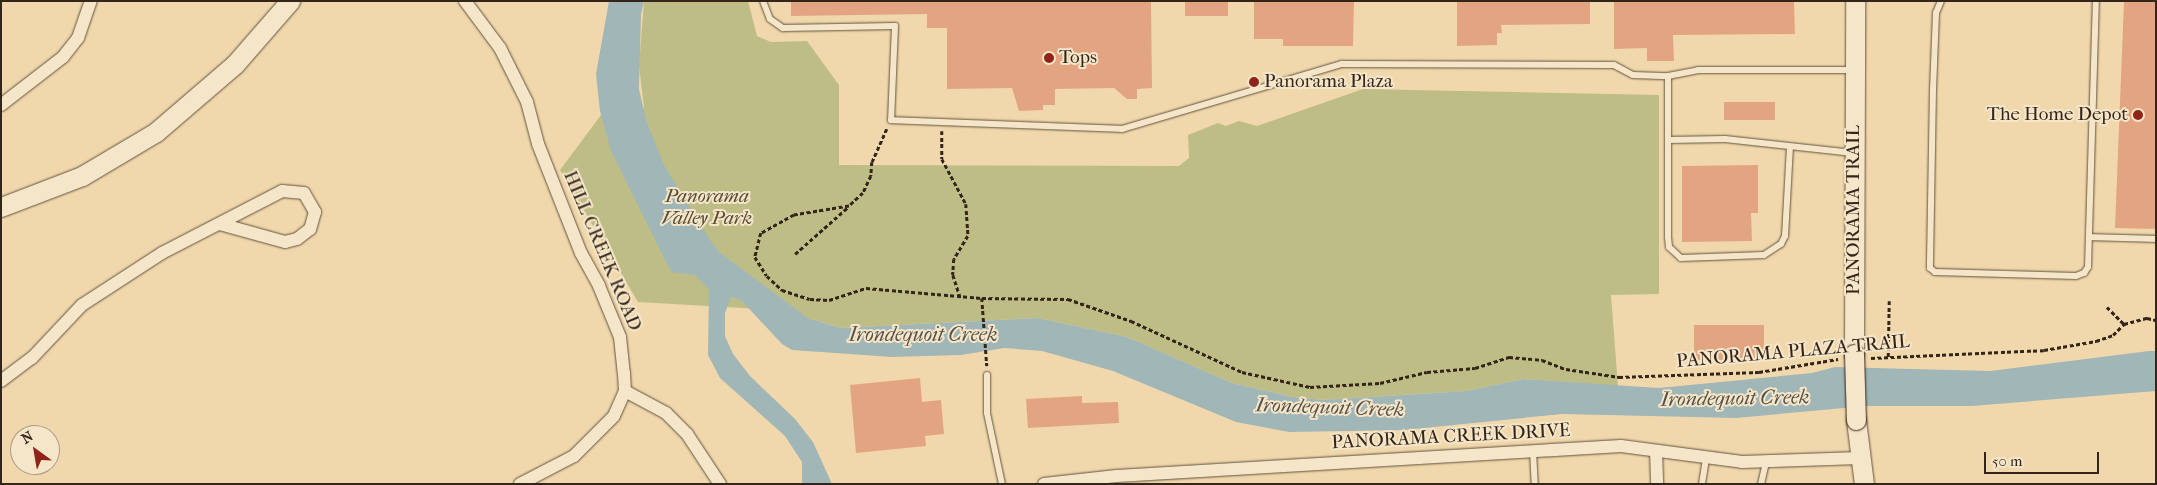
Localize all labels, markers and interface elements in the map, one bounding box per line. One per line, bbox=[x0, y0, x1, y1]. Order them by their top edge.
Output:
place label: Tops bbox=[1059, 47, 1097, 69]
marker: Tops bbox=[1043, 52, 1055, 64]
place label: Panorama Plaza bbox=[1264, 71, 1393, 93]
marker: Panorama Plaza bbox=[1248, 76, 1260, 88]
place label: The Home Depot bbox=[1987, 104, 2128, 126]
marker: The Home Depot bbox=[2132, 109, 2144, 121]
street label: PANORAMA TRAIL bbox=[1843, 125, 1865, 295]
street label: HILL CREEK ROAD bbox=[558, 167, 646, 335]
park label: Panorama Valley Park bbox=[662, 186, 752, 230]
water label: Irondequoit Creek bbox=[849, 322, 997, 346]
street label: PANORAMA PLAZA TRAIL bbox=[1675, 330, 1911, 374]
water label: Irondequoit Creek bbox=[1660, 385, 1810, 411]
water label: Irondequoit Creek bbox=[1255, 392, 1405, 422]
street label: PANORAMA CREEK DRIVE bbox=[1331, 419, 1571, 455]
north arrow bbox=[10, 425, 60, 475]
text: N bbox=[18, 428, 36, 448]
scale bar bbox=[1987, 442, 2102, 474]
text: 50 m bbox=[1992, 452, 2022, 470]

